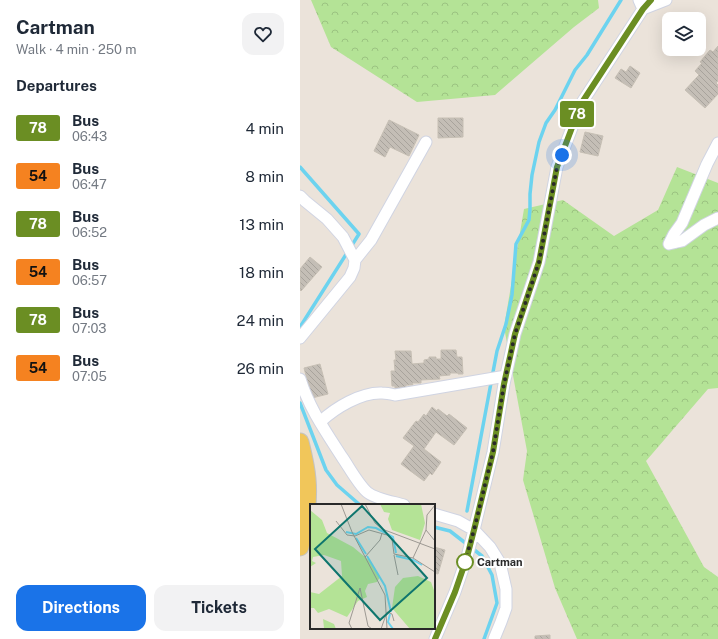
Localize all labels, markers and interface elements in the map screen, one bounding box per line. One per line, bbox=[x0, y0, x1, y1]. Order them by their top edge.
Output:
map controls bbox=[662, 12, 706, 56]
button: layers bbox=[662, 12, 706, 56]
button: heart bbox=[242, 13, 284, 55]
text: Cartman bbox=[16, 16, 95, 38]
text: Walk · 4 min · 250 m bbox=[16, 42, 136, 57]
text: Departures bbox=[16, 77, 97, 94]
line badge: 78 bbox=[559, 101, 595, 127]
text: 78 bbox=[568, 106, 586, 122]
text: Bus bbox=[72, 112, 99, 129]
text: 78 bbox=[29, 120, 47, 136]
text: 4 min bbox=[245, 120, 284, 137]
text: 06:43 bbox=[72, 129, 107, 144]
your location bbox=[552, 145, 572, 165]
text: Bus bbox=[72, 160, 99, 177]
text: 54 bbox=[29, 168, 47, 184]
text: 8 min bbox=[245, 168, 284, 185]
text: 06:47 bbox=[72, 177, 107, 192]
text: Bus bbox=[72, 208, 99, 225]
text: 78 bbox=[29, 216, 47, 232]
text: 13 min bbox=[239, 216, 284, 233]
text: 06:52 bbox=[72, 225, 107, 240]
text: Bus bbox=[72, 256, 99, 273]
text: 54 bbox=[29, 264, 47, 280]
text: 18 min bbox=[239, 264, 284, 281]
text: 06:57 bbox=[72, 273, 107, 288]
text: Bus bbox=[72, 304, 99, 321]
text: 78 bbox=[29, 312, 47, 328]
text: 24 min bbox=[237, 312, 284, 329]
text: 07:03 bbox=[72, 321, 107, 336]
text: Bus bbox=[72, 352, 99, 369]
text: 54 bbox=[29, 360, 47, 376]
text: 26 min bbox=[237, 360, 284, 377]
text: 07:05 bbox=[72, 369, 107, 384]
inset map bbox=[310, 504, 435, 629]
marker: Cartman bbox=[456, 553, 474, 571]
place label: Cartman bbox=[477, 556, 523, 568]
button: Directions bbox=[16, 585, 146, 631]
button: Tickets bbox=[154, 585, 284, 631]

